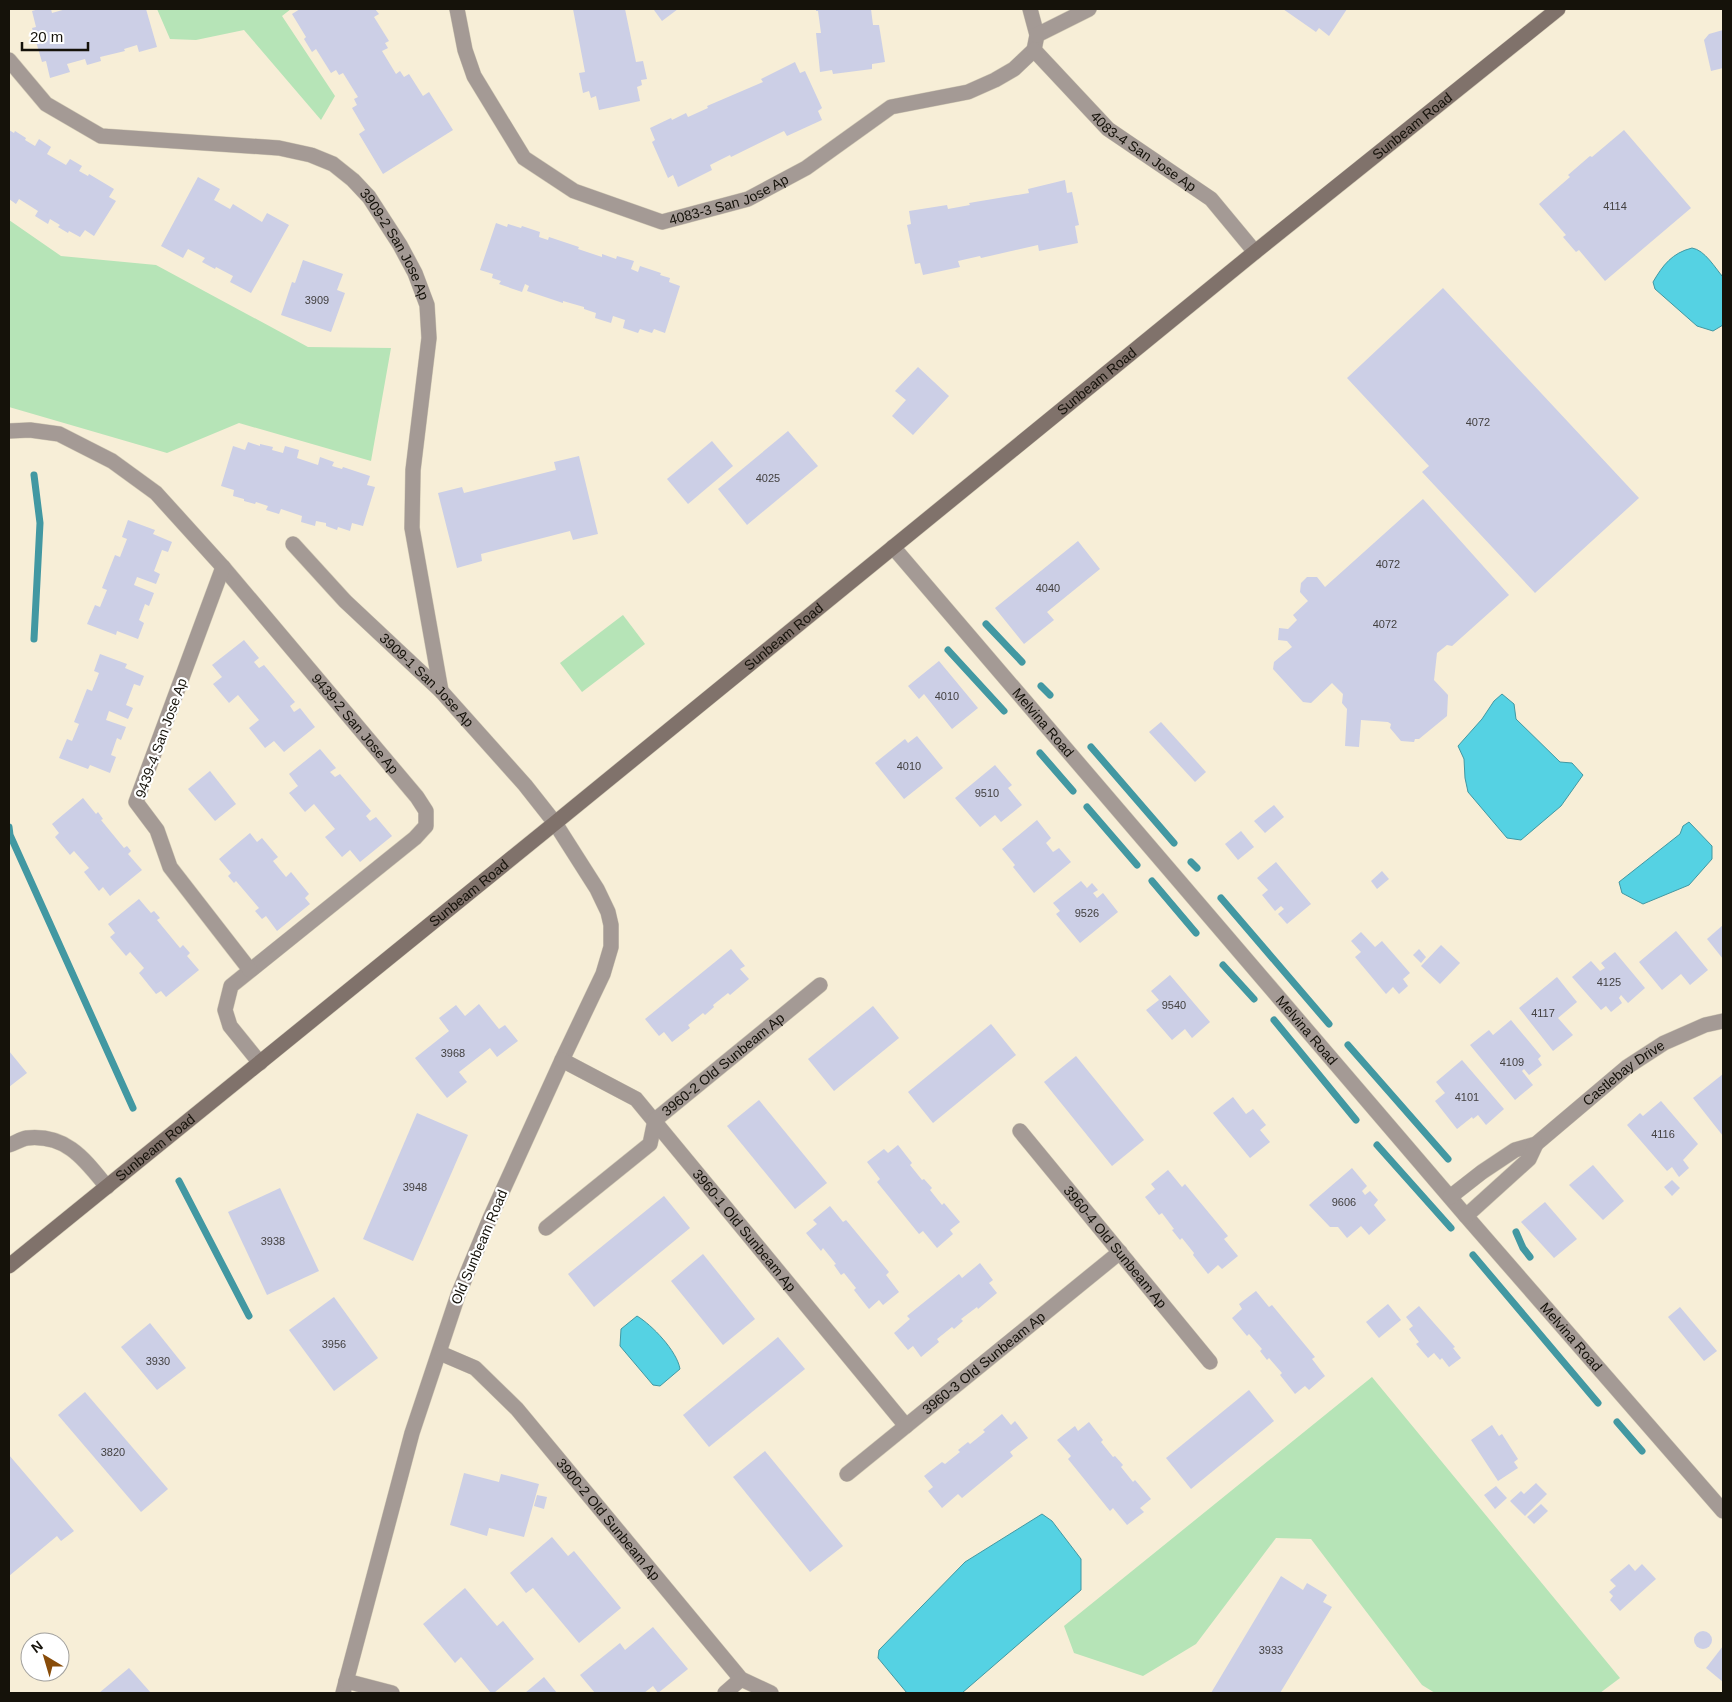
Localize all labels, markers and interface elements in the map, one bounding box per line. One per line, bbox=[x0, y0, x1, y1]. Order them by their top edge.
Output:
scale bar bbox=[22, 20, 89, 52]
text: 20 m bbox=[30, 28, 63, 45]
street label: Sunbeam Road bbox=[1369, 89, 1455, 163]
street label: 4083-4 San Jose Ap bbox=[1088, 108, 1199, 195]
street label: 4083-3 San Jose Ap bbox=[667, 171, 791, 228]
street label: 3909-2 San Jose Ap bbox=[357, 185, 432, 302]
house number: 4114 bbox=[1603, 200, 1627, 212]
house number: 3909 bbox=[305, 294, 329, 306]
street label: Sunbeam Road bbox=[1054, 344, 1139, 418]
house number: 4072 bbox=[1466, 416, 1490, 428]
house number: 4025 bbox=[756, 472, 780, 484]
house number: 4072 bbox=[1376, 558, 1400, 570]
house number: 4040 bbox=[1036, 582, 1060, 594]
street label: Sunbeam Road bbox=[741, 600, 826, 674]
house number: 4072 bbox=[1373, 618, 1397, 630]
street label: 3909-1 San Jose Ap bbox=[377, 630, 477, 730]
street label: 9439-2 San Jose Ap bbox=[308, 670, 402, 777]
street label: 9439-4 San Jose Ap bbox=[132, 676, 190, 800]
street label: Melvina Road bbox=[1009, 685, 1077, 760]
house number: 4010 bbox=[935, 690, 959, 702]
house number: 4010 bbox=[897, 760, 921, 772]
house number: 9510 bbox=[975, 787, 999, 799]
street label: Sunbeam Road bbox=[426, 856, 512, 930]
house number: 9526 bbox=[1075, 907, 1099, 919]
house number: 4125 bbox=[1597, 976, 1621, 988]
street label: Melvina Road bbox=[1273, 992, 1341, 1068]
house number: 9540 bbox=[1162, 999, 1186, 1011]
house number: 4117 bbox=[1531, 1007, 1555, 1019]
street label: 3960-2 Old Sunbeam Ap bbox=[658, 1009, 788, 1119]
street label: Castlebay Drive bbox=[1579, 1037, 1668, 1109]
house number: 3968 bbox=[441, 1047, 465, 1059]
house number: 4109 bbox=[1500, 1056, 1524, 1068]
house number: 4101 bbox=[1455, 1091, 1479, 1103]
street label: Sunbeam Road bbox=[112, 1111, 198, 1184]
house number: 4116 bbox=[1651, 1128, 1675, 1140]
street label: 3960-1 Old Sunbeam Ap bbox=[689, 1166, 800, 1295]
house number: 3948 bbox=[403, 1181, 427, 1193]
street label: 3960-4 Old Sunbeam Ap bbox=[1060, 1182, 1170, 1311]
street label: Old Sunbeam Road bbox=[448, 1187, 510, 1307]
house number: 9606 bbox=[1332, 1196, 1356, 1208]
house number: 3938 bbox=[261, 1235, 285, 1247]
street label: Melvina Road bbox=[1537, 1299, 1605, 1374]
street label: 3960-3 Old Sunbeam Ap bbox=[919, 1308, 1048, 1418]
house number: 3956 bbox=[322, 1338, 346, 1350]
house number: 3930 bbox=[146, 1355, 170, 1367]
house number: 3820 bbox=[101, 1446, 125, 1458]
street label: 3900-2 Old Sunbeam Ap bbox=[553, 1455, 664, 1584]
north arrow bbox=[20, 1632, 70, 1682]
text: N bbox=[28, 1637, 46, 1656]
house number: 3933 bbox=[1259, 1644, 1283, 1656]

